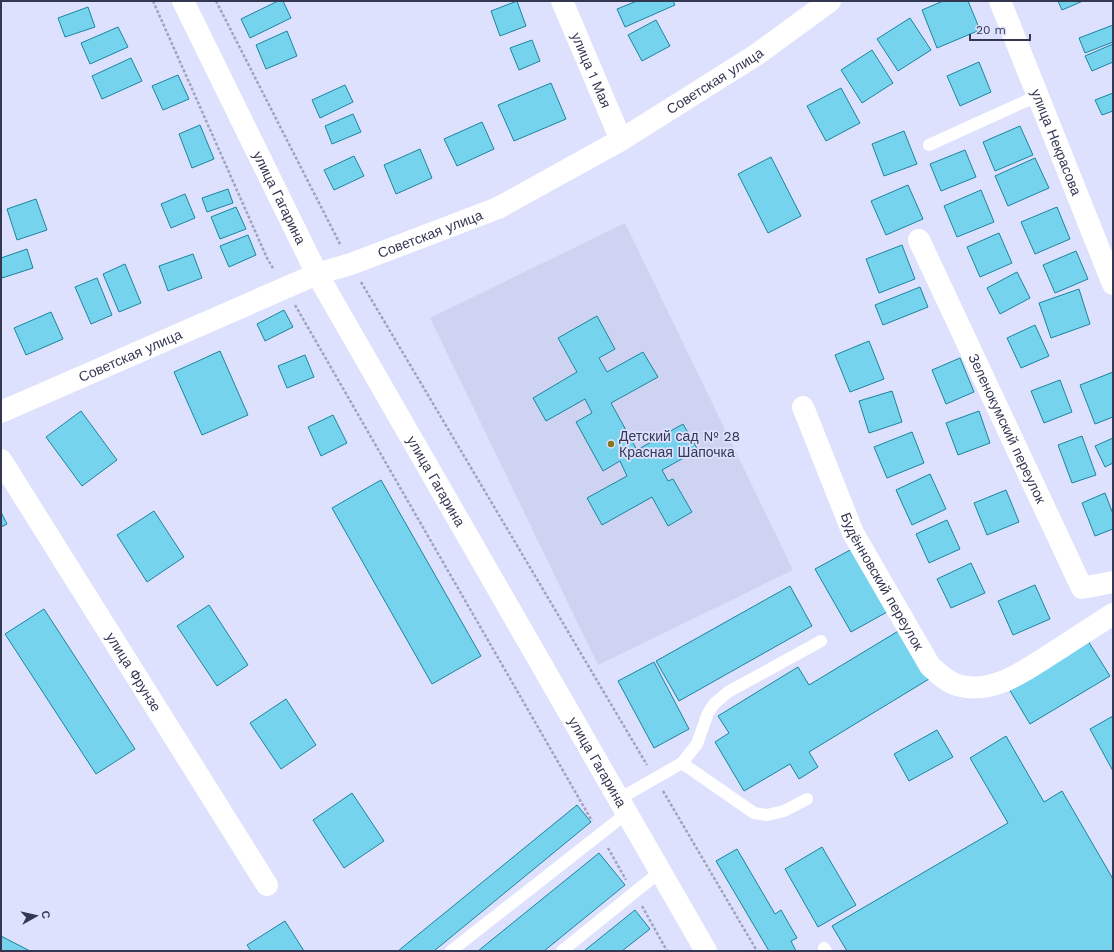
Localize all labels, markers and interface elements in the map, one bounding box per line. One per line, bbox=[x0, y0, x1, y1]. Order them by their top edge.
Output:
scale bar bbox=[970, 16, 1030, 42]
text: 20 m bbox=[976, 23, 1006, 37]
street label: улица 1 Мая bbox=[568, 30, 614, 110]
street label: Советская улица bbox=[664, 44, 766, 117]
street label: улица Некрасова bbox=[1028, 87, 1085, 198]
street label: улица Гагарина bbox=[250, 148, 309, 247]
street label: Советская улица bbox=[376, 207, 485, 261]
street label: Советская улица bbox=[76, 326, 184, 385]
street label: Зеленокумский переулок bbox=[965, 351, 1049, 507]
place label: Детский сад № 28 Красная Шапочка bbox=[619, 428, 740, 460]
street label: улица Гагарина bbox=[404, 433, 468, 529]
marker: Детский сад № 28 Красная Шапочка bbox=[606, 439, 616, 449]
street label: Будённовский переулок bbox=[838, 510, 928, 654]
street label: улица Фрунзе bbox=[103, 629, 165, 715]
street label: улица Гагарина bbox=[565, 714, 630, 810]
north arrow bbox=[16, 896, 56, 936]
text: С bbox=[38, 910, 52, 920]

